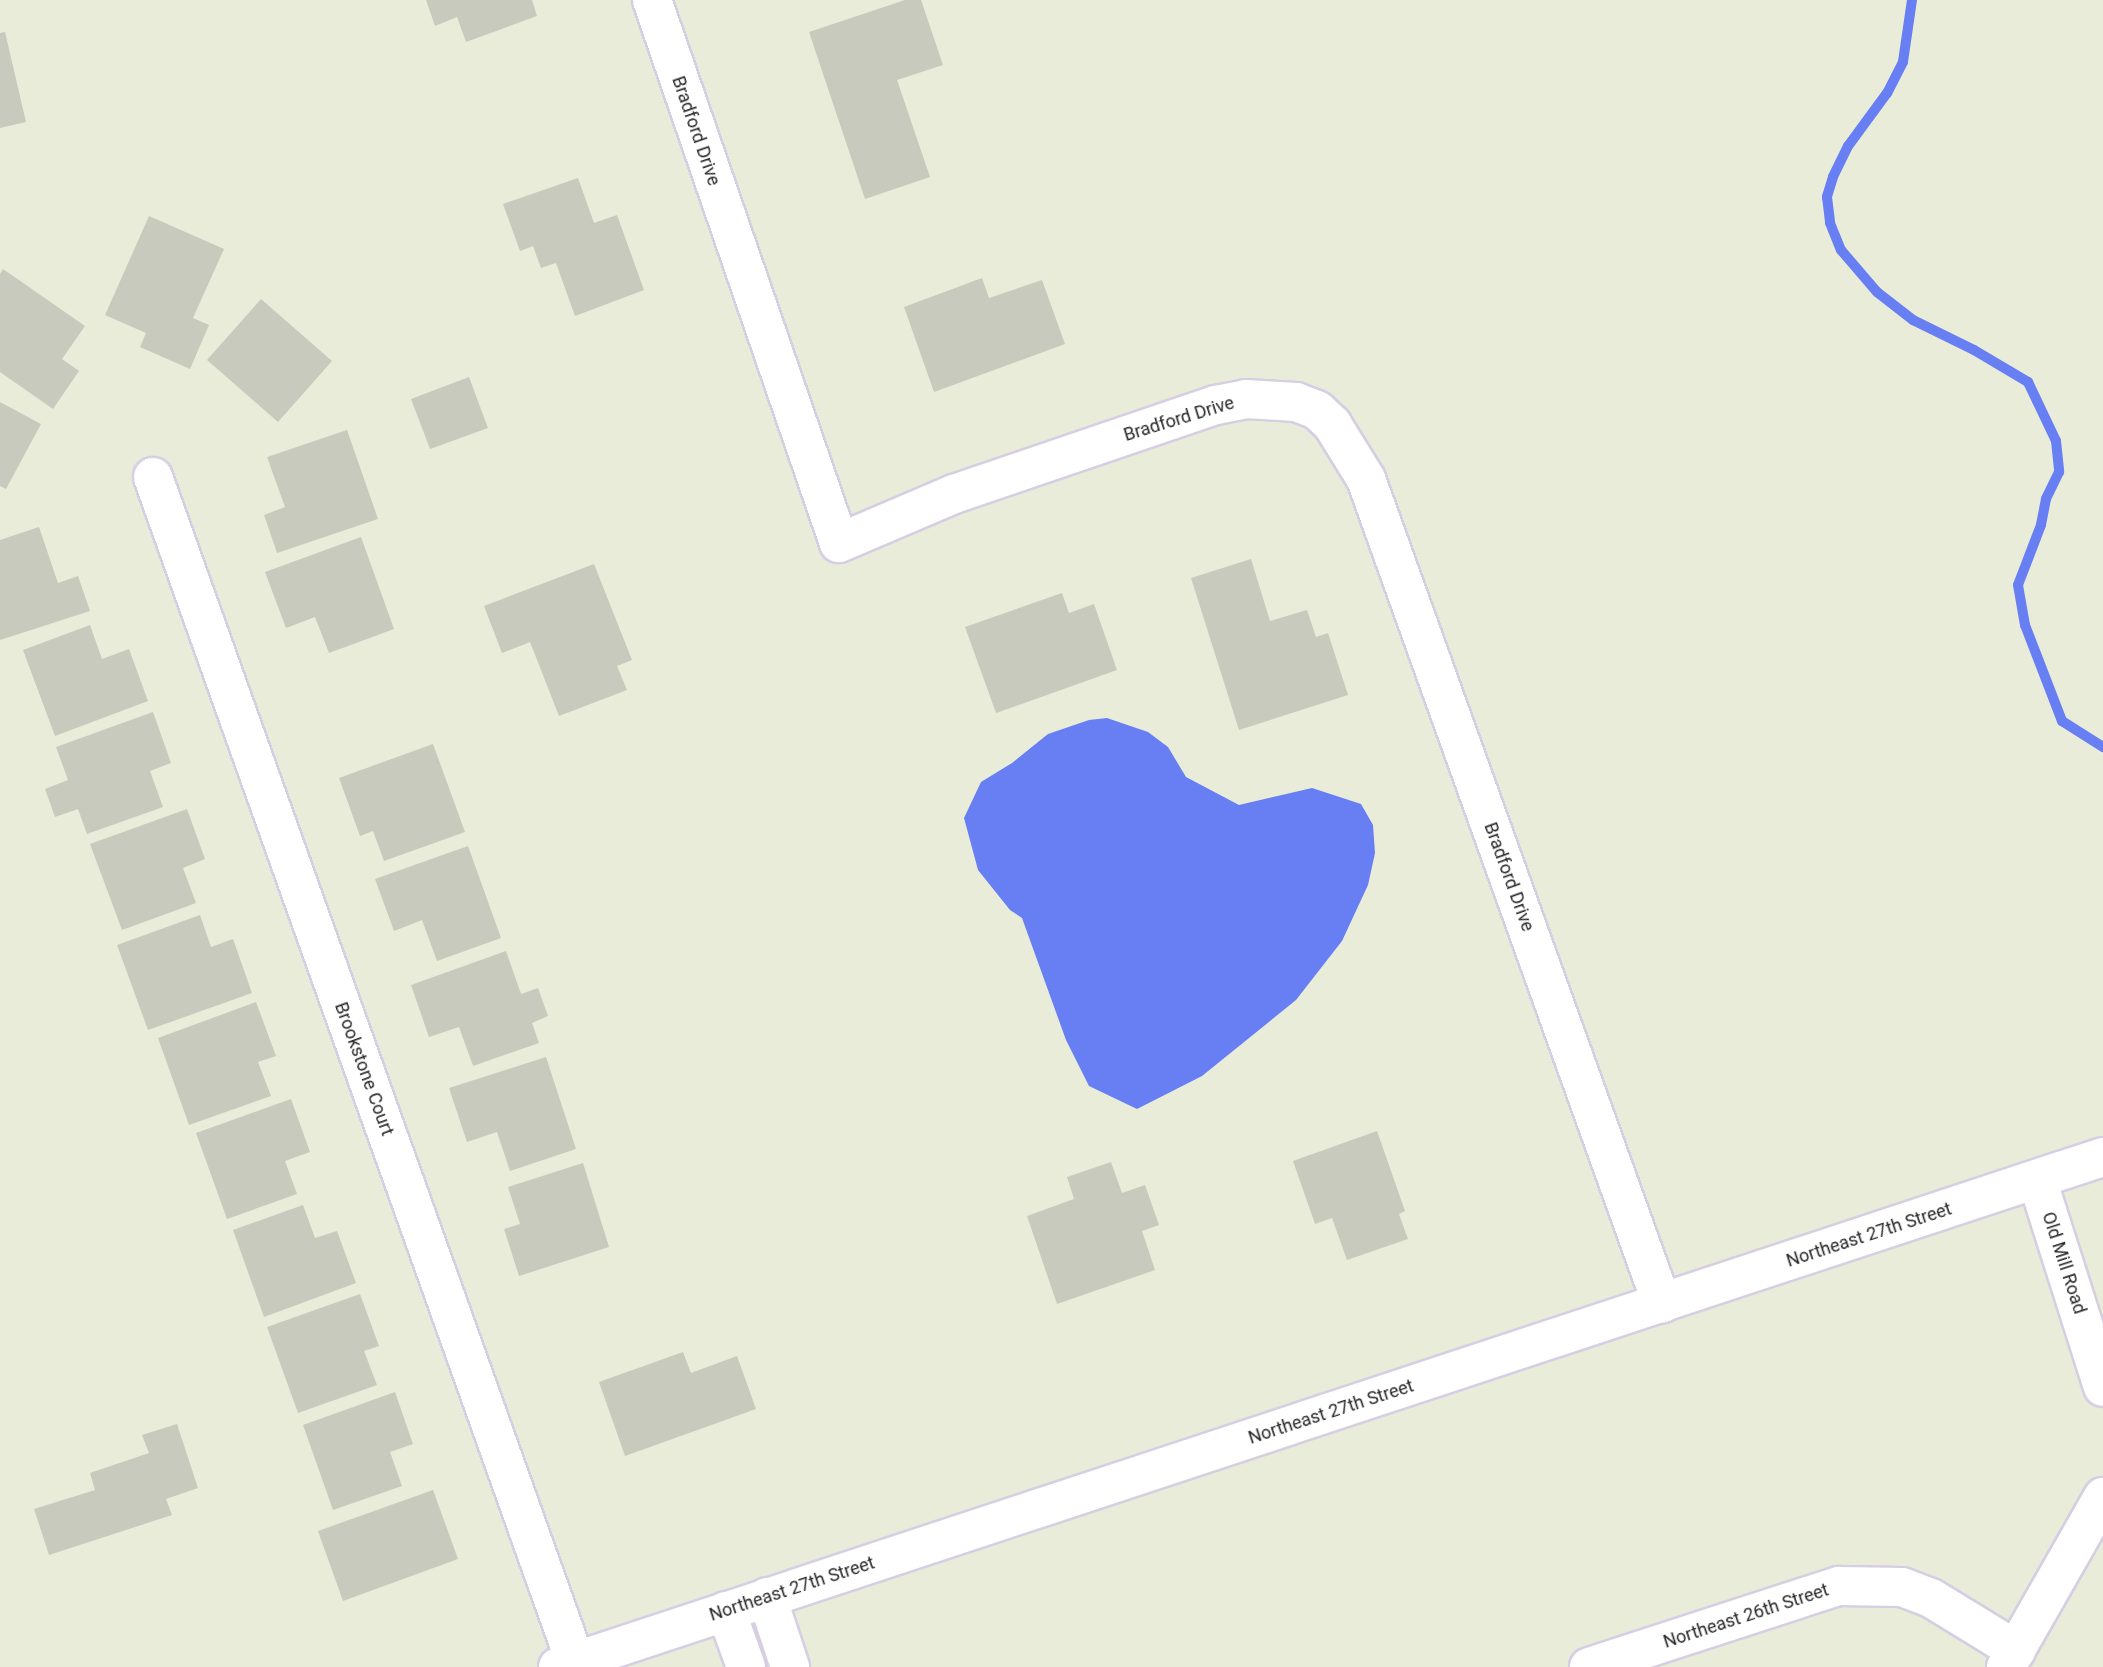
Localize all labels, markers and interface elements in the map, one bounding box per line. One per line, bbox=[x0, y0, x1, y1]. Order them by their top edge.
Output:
street label: Bradford Drive bbox=[667, 73, 725, 189]
street label: Bradford Drive bbox=[1121, 392, 1237, 446]
street label: Bradford Drive bbox=[1479, 820, 1539, 934]
street label: Brookstone Court bbox=[330, 999, 398, 1139]
street label: Northeast 27th Street bbox=[1784, 1198, 1954, 1272]
street label: Old Mill Road bbox=[2037, 1209, 2091, 1317]
street label: Northeast 27th Street bbox=[1246, 1375, 1416, 1449]
street label: Northeast 27th Street bbox=[707, 1552, 877, 1626]
street label: Northeast 26th Street bbox=[1661, 1579, 1831, 1653]

